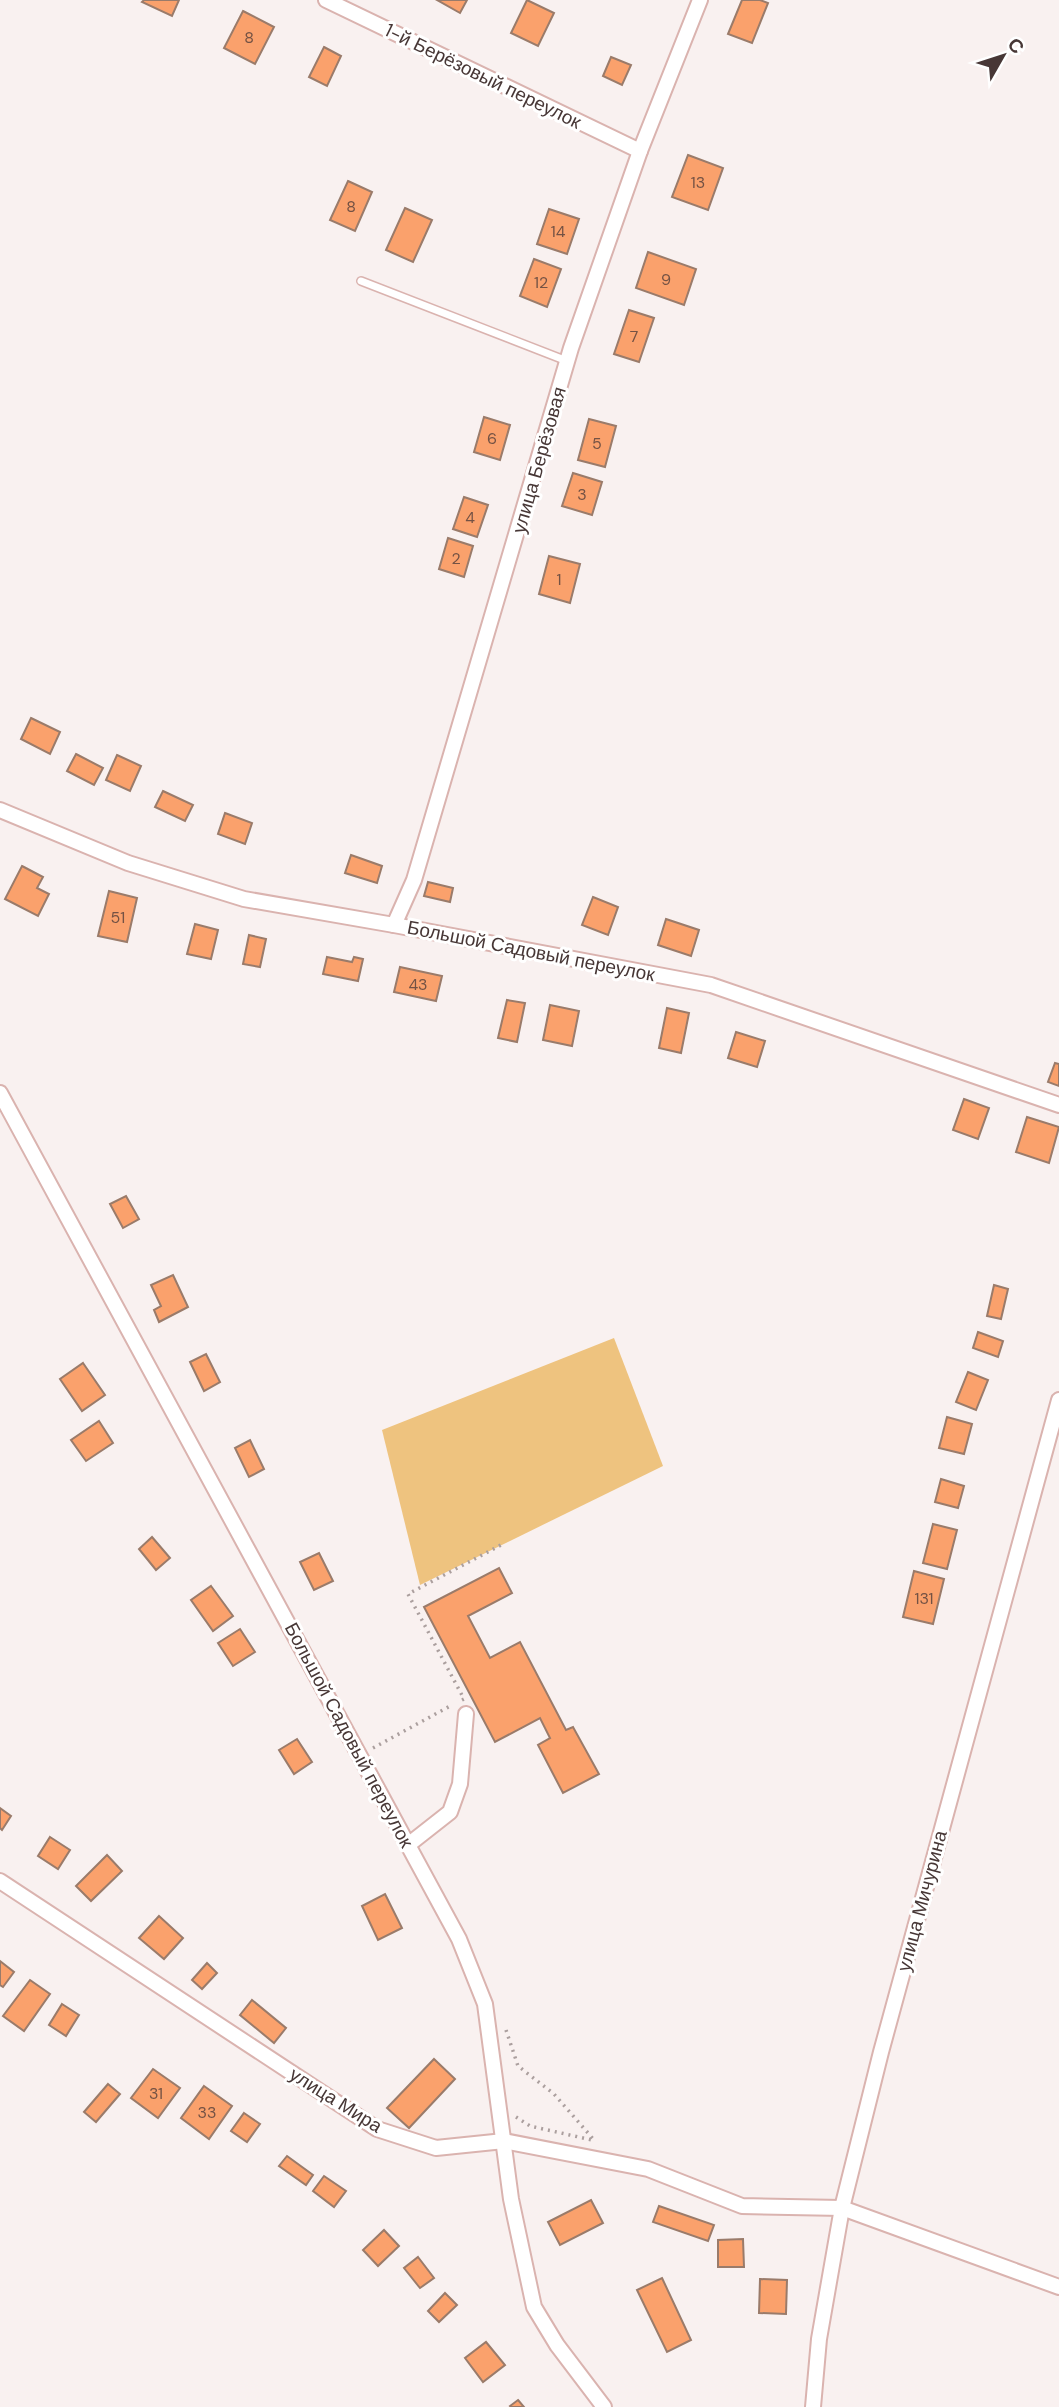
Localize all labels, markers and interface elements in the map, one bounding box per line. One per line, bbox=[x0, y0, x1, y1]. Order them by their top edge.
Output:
street label: 1-й Берёзовый переулок bbox=[381, 18, 586, 135]
north arrow bbox=[968, 21, 1038, 91]
house number: 8 bbox=[244, 27, 254, 48]
text: С bbox=[1002, 32, 1030, 59]
house number: 13 bbox=[691, 172, 705, 193]
house number: 8 bbox=[346, 196, 356, 217]
house number: 14 bbox=[551, 221, 566, 242]
house number: 9 bbox=[661, 269, 671, 290]
house number: 12 bbox=[534, 272, 548, 293]
house number: 7 bbox=[630, 326, 638, 347]
street label: улица Берёзовая bbox=[506, 384, 572, 536]
house number: 6 bbox=[487, 428, 497, 449]
house number: 5 bbox=[592, 433, 602, 454]
house number: 3 bbox=[577, 484, 587, 505]
house number: 4 bbox=[465, 507, 475, 528]
house number: 2 bbox=[451, 548, 461, 569]
house number: 1 bbox=[557, 569, 562, 590]
house number: 51 bbox=[111, 907, 125, 928]
street label: Большой Садовый переулок bbox=[405, 915, 658, 987]
house number: 43 bbox=[408, 974, 428, 995]
house number: 131 bbox=[914, 1588, 934, 1609]
street label: Большой Садовый переулок bbox=[279, 1618, 419, 1853]
street label: улица Мичурина bbox=[891, 1827, 953, 1974]
street label: улица Мира bbox=[285, 2062, 387, 2139]
house number: 31 bbox=[149, 2083, 163, 2104]
house number: 33 bbox=[198, 2102, 216, 2123]

